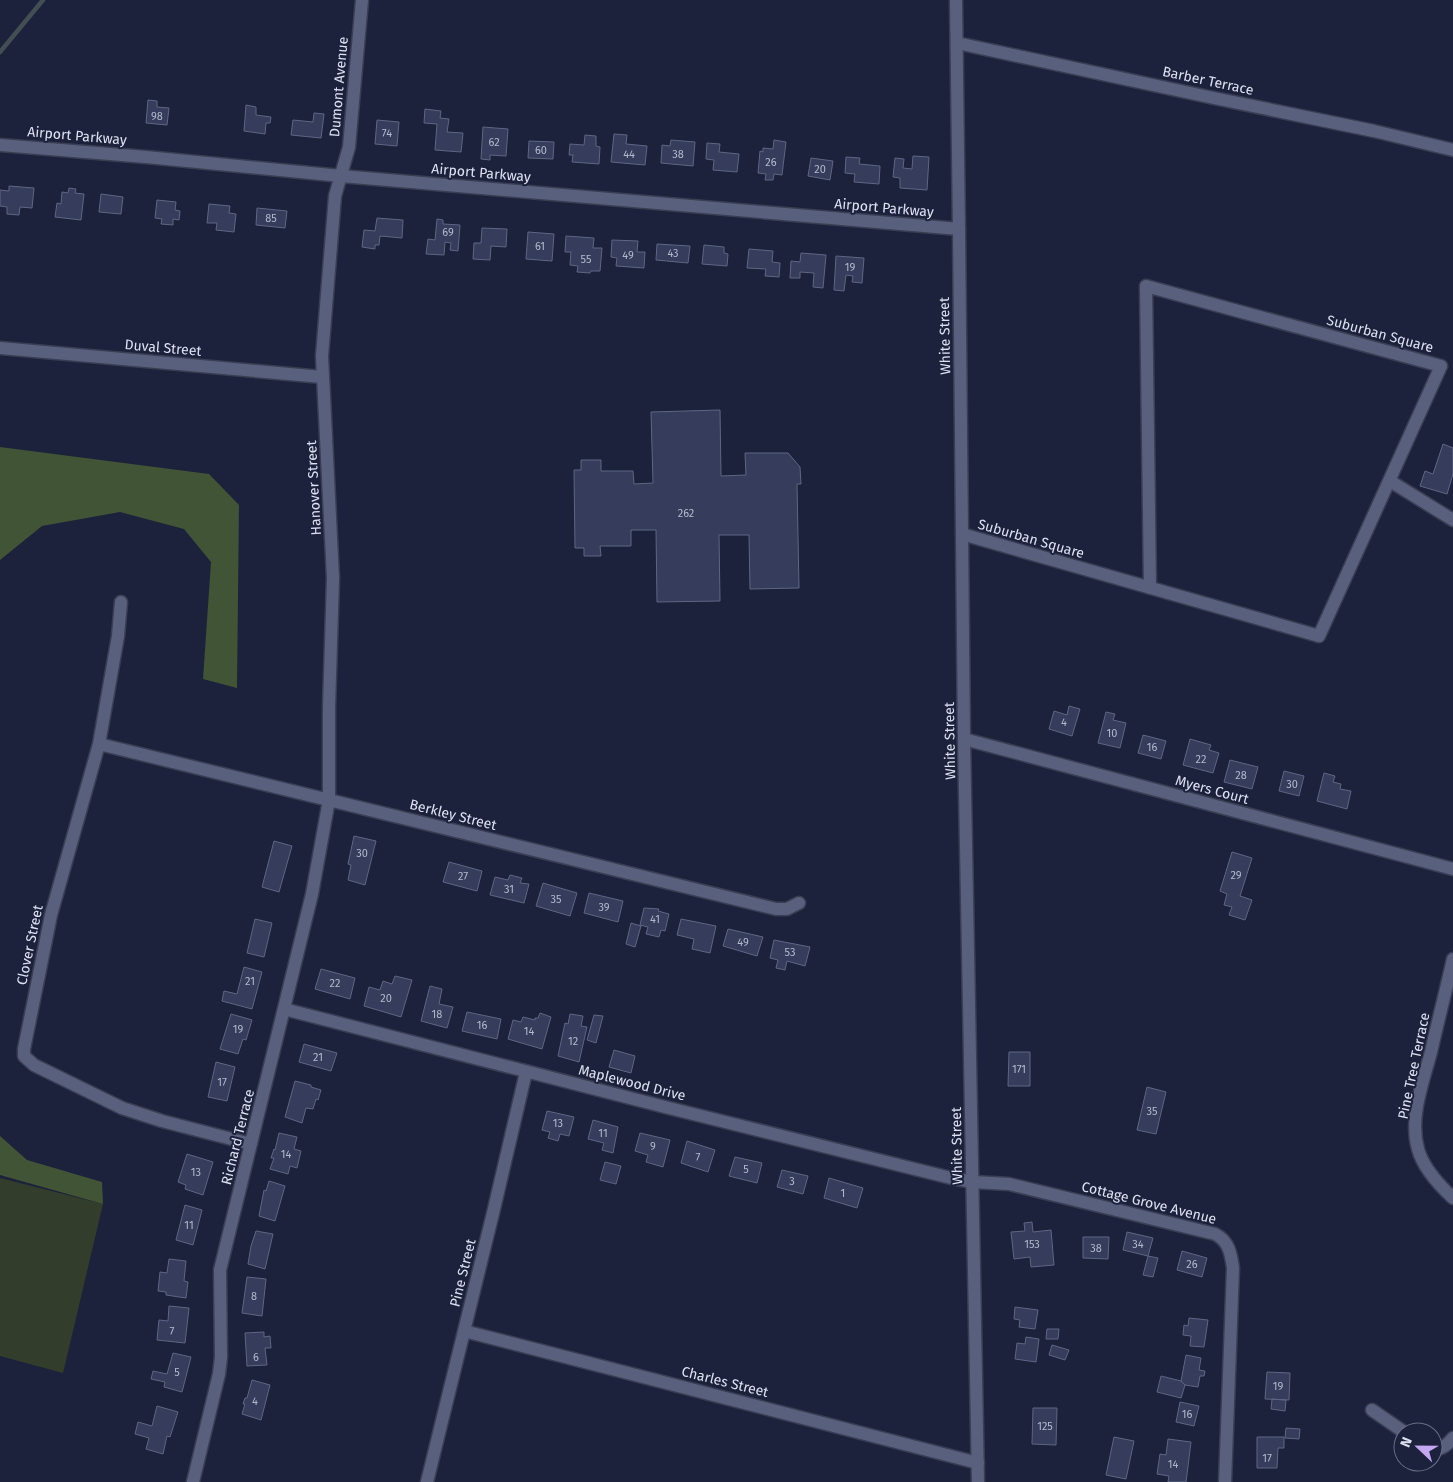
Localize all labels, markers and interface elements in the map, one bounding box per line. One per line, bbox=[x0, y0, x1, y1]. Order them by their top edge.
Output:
street label: Dumont Avenue bbox=[326, 36, 352, 138]
street label: Barber Terrace bbox=[1161, 63, 1255, 99]
house number: 98 bbox=[151, 110, 163, 123]
street label: Airport Parkway bbox=[27, 123, 128, 149]
house number: 74 bbox=[382, 127, 392, 140]
house number: 62 bbox=[488, 136, 500, 149]
house number: 60 bbox=[535, 144, 547, 157]
house number: 44 bbox=[623, 148, 635, 161]
house number: 38 bbox=[672, 148, 684, 161]
house number: 26 bbox=[765, 156, 777, 169]
street label: Airport Parkway bbox=[431, 160, 532, 186]
house number: 20 bbox=[814, 163, 826, 176]
street label: Airport Parkway bbox=[834, 195, 935, 221]
house number: 85 bbox=[265, 212, 277, 225]
house number: 69 bbox=[442, 226, 454, 239]
house number: 61 bbox=[535, 240, 545, 253]
house number: 43 bbox=[667, 247, 679, 260]
house number: 49 bbox=[622, 249, 634, 262]
house number: 55 bbox=[581, 253, 592, 266]
house number: 19 bbox=[845, 261, 855, 274]
street label: White Street bbox=[936, 296, 954, 375]
street label: Suburban Square bbox=[1325, 312, 1435, 356]
street label: Duval Street bbox=[124, 336, 203, 360]
street label: Hanover Street bbox=[303, 439, 325, 536]
house number: 262 bbox=[678, 507, 694, 520]
street label: Suburban Square bbox=[976, 516, 1086, 562]
street label: White Street bbox=[941, 701, 959, 780]
house number: 4 bbox=[1061, 716, 1067, 729]
house number: 10 bbox=[1107, 727, 1117, 740]
house number: 16 bbox=[1147, 741, 1157, 754]
house number: 22 bbox=[1196, 753, 1206, 766]
house number: 28 bbox=[1235, 769, 1247, 782]
street label: Myers Court bbox=[1174, 772, 1251, 808]
house number: 30 bbox=[1286, 778, 1298, 791]
street label: Berkley Street bbox=[408, 796, 499, 834]
house number: 30 bbox=[356, 847, 368, 860]
house number: 29 bbox=[1230, 869, 1242, 882]
house number: 27 bbox=[458, 870, 468, 883]
house number: 31 bbox=[504, 883, 514, 896]
house number: 35 bbox=[551, 893, 562, 906]
house number: 39 bbox=[598, 901, 610, 914]
street label: Clover Street bbox=[13, 902, 47, 987]
house number: 41 bbox=[650, 913, 660, 926]
house number: 49 bbox=[737, 936, 749, 949]
house number: 53 bbox=[785, 946, 795, 959]
house number: 21 bbox=[245, 975, 255, 988]
house number: 22 bbox=[330, 977, 340, 990]
house number: 20 bbox=[380, 992, 392, 1005]
house number: 18 bbox=[432, 1008, 442, 1021]
street label: Pine Tree Terrace bbox=[1394, 1011, 1434, 1121]
house number: 16 bbox=[477, 1019, 487, 1032]
house number: 19 bbox=[233, 1023, 243, 1036]
house number: 14 bbox=[524, 1025, 534, 1038]
house number: 12 bbox=[568, 1035, 578, 1048]
house number: 21 bbox=[313, 1051, 323, 1064]
street label: Maplewood Drive bbox=[577, 1061, 687, 1105]
house number: 171 bbox=[1012, 1063, 1026, 1076]
house number: 17 bbox=[217, 1076, 227, 1089]
street label: Richard Terrace bbox=[218, 1087, 258, 1187]
house number: 35 bbox=[1147, 1105, 1158, 1118]
street label: White Street bbox=[948, 1106, 966, 1185]
house number: 13 bbox=[553, 1117, 563, 1130]
house number: 11 bbox=[598, 1127, 608, 1140]
house number: 9 bbox=[650, 1140, 656, 1153]
house number: 14 bbox=[281, 1148, 291, 1161]
house number: 7 bbox=[696, 1151, 701, 1164]
house number: 5 bbox=[743, 1163, 749, 1176]
house number: 13 bbox=[191, 1166, 201, 1179]
house number: 3 bbox=[789, 1175, 795, 1188]
street label: Cottage Grove Avenue bbox=[1080, 1178, 1218, 1228]
house number: 1 bbox=[841, 1187, 845, 1200]
house number: 11 bbox=[184, 1219, 194, 1232]
street label: Pine Street bbox=[446, 1236, 480, 1309]
house number: 153 bbox=[1024, 1238, 1040, 1251]
house number: 34 bbox=[1132, 1238, 1144, 1251]
house number: 38 bbox=[1090, 1242, 1102, 1255]
house number: 26 bbox=[1186, 1258, 1198, 1271]
house number: 8 bbox=[251, 1290, 257, 1303]
house number: 7 bbox=[170, 1325, 175, 1338]
house number: 6 bbox=[253, 1351, 259, 1364]
street label: Charles Street bbox=[680, 1363, 771, 1401]
house number: 5 bbox=[174, 1366, 180, 1379]
house number: 19 bbox=[1273, 1380, 1283, 1393]
house number: 4 bbox=[252, 1395, 258, 1408]
house number: 16 bbox=[1182, 1408, 1192, 1421]
house number: 125 bbox=[1037, 1420, 1053, 1433]
north arrow bbox=[1393, 1422, 1443, 1472]
text: N bbox=[1397, 1435, 1416, 1450]
house number: 17 bbox=[1262, 1452, 1272, 1465]
house number: 14 bbox=[1168, 1458, 1178, 1471]

